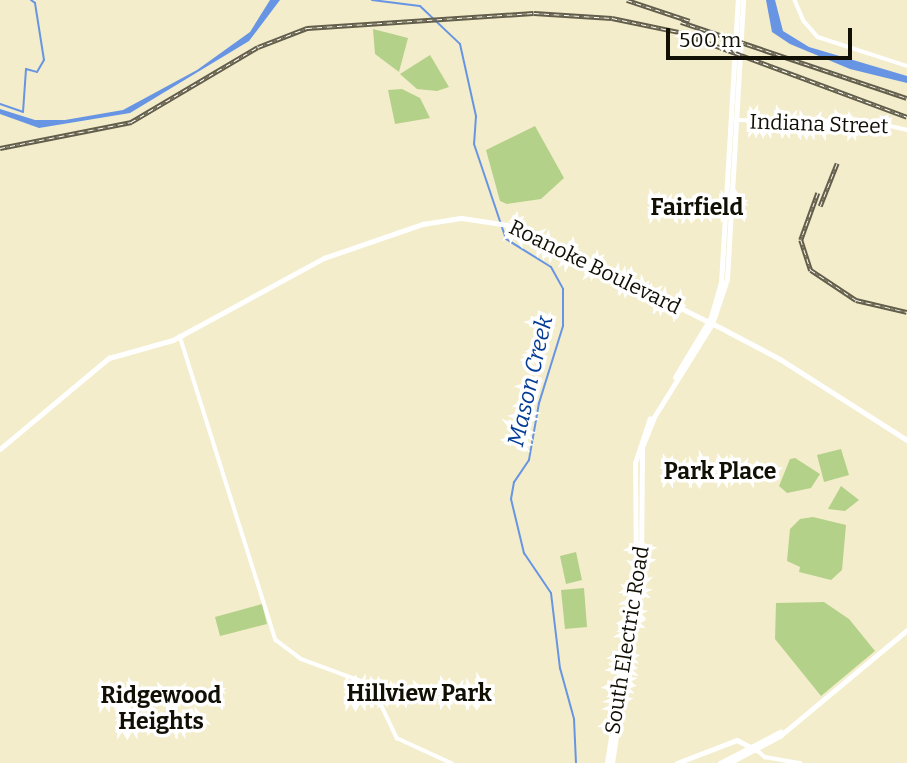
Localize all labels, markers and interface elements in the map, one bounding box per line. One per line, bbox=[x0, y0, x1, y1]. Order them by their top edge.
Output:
scale bar bbox=[669, 14, 855, 58]
text: 500 m bbox=[679, 27, 741, 53]
street label: Indiana Street bbox=[749, 109, 889, 139]
district label: Fairfield bbox=[651, 193, 743, 221]
street label: Roanoke Boulevard bbox=[505, 214, 685, 320]
water label: Mason Creek bbox=[502, 313, 558, 449]
district label: Park Place bbox=[664, 457, 776, 485]
street label: South Electric Road bbox=[600, 544, 654, 736]
district label: Hillview Park bbox=[346, 679, 492, 707]
district label: Ridgewood Heights bbox=[101, 681, 221, 735]

